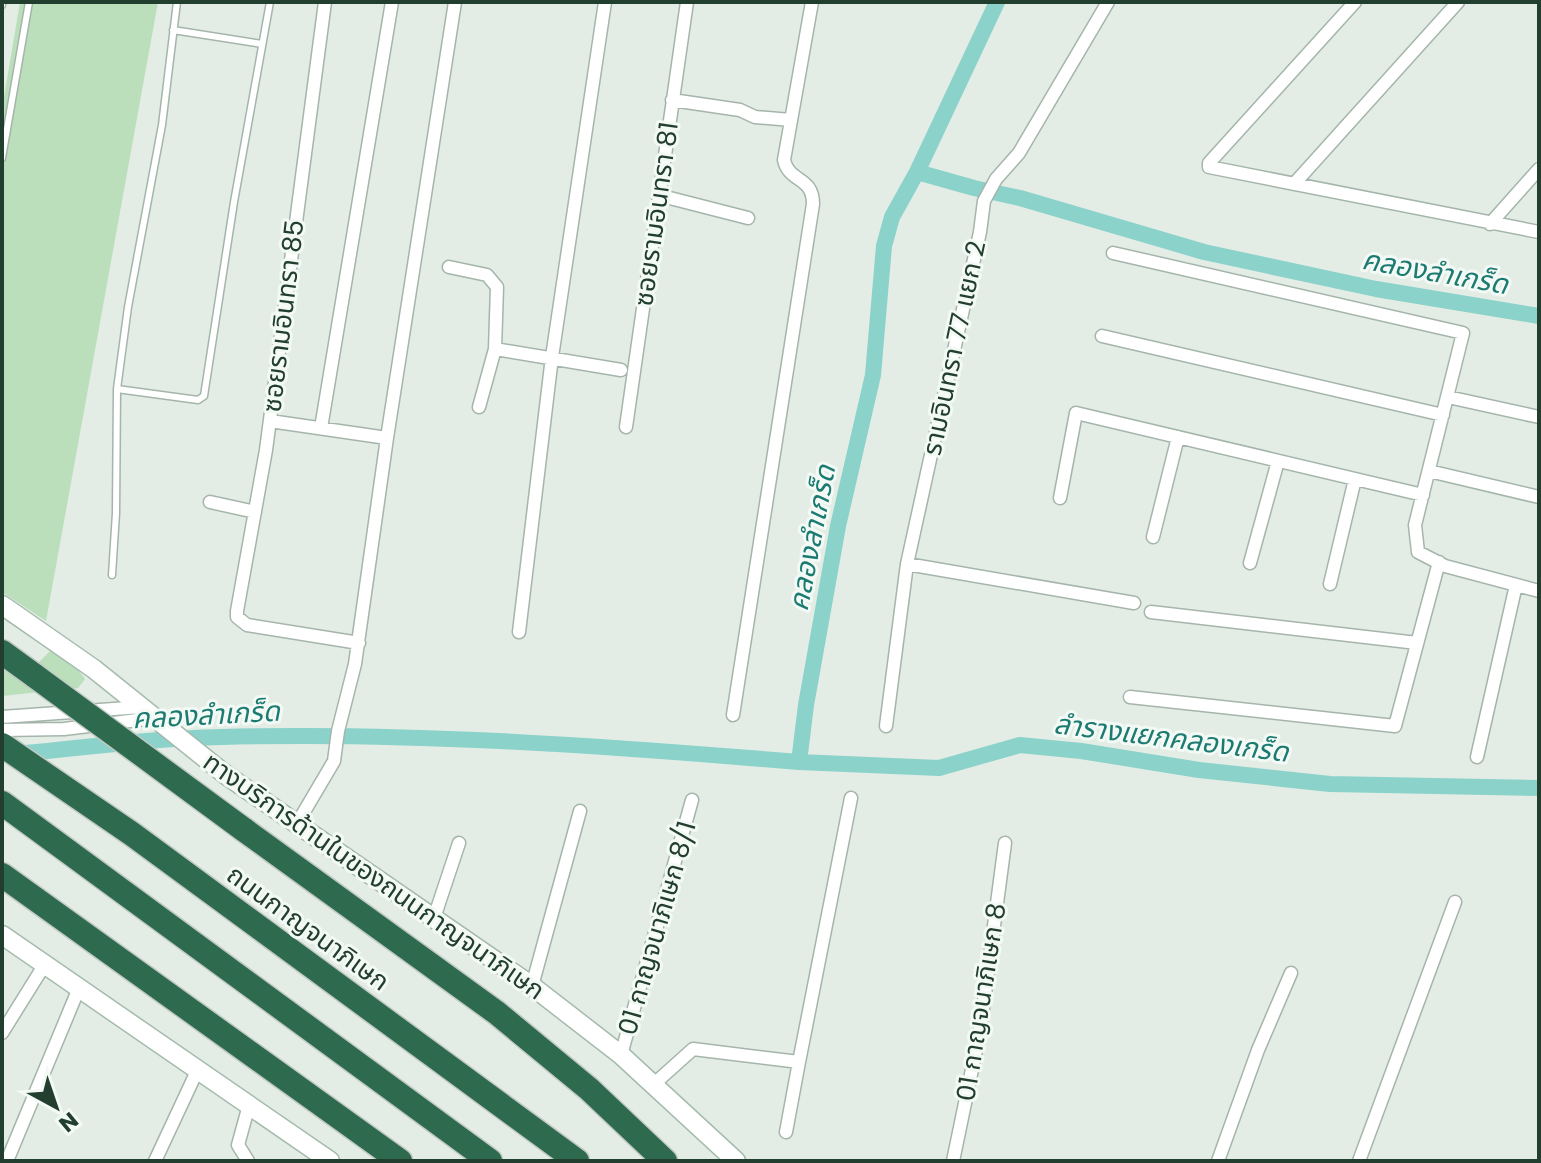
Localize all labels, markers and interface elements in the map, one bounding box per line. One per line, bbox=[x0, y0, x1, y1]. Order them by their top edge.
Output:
street label: ซอยรามอินทรา 81 bbox=[625, 120, 687, 308]
street label: ซอยรามอินทรา 85 bbox=[253, 218, 313, 414]
street label: รามอินทรา 77 แยก 2 bbox=[914, 237, 994, 459]
water label: คลองลำเกร็ด bbox=[1359, 240, 1512, 304]
water label: คลองลำเกร็ด bbox=[779, 461, 845, 614]
water label: คลองลำเกร็ด bbox=[131, 692, 281, 738]
water label: ลำรางแยกคลองเกร็ด bbox=[1051, 704, 1291, 772]
street label: ทางบริการด้านในของถนนกาญจนาภิเษก bbox=[197, 746, 551, 1006]
street label: 01 กาญจนาภิเษก 8/1 bbox=[609, 817, 705, 1039]
street label: ถนนกาญจนาภิเษก bbox=[221, 859, 395, 997]
street label: 01 กาญจนาภิเษก 8 bbox=[948, 900, 1014, 1104]
north arrow bbox=[16, 1067, 96, 1147]
text: N bbox=[52, 1105, 85, 1139]

